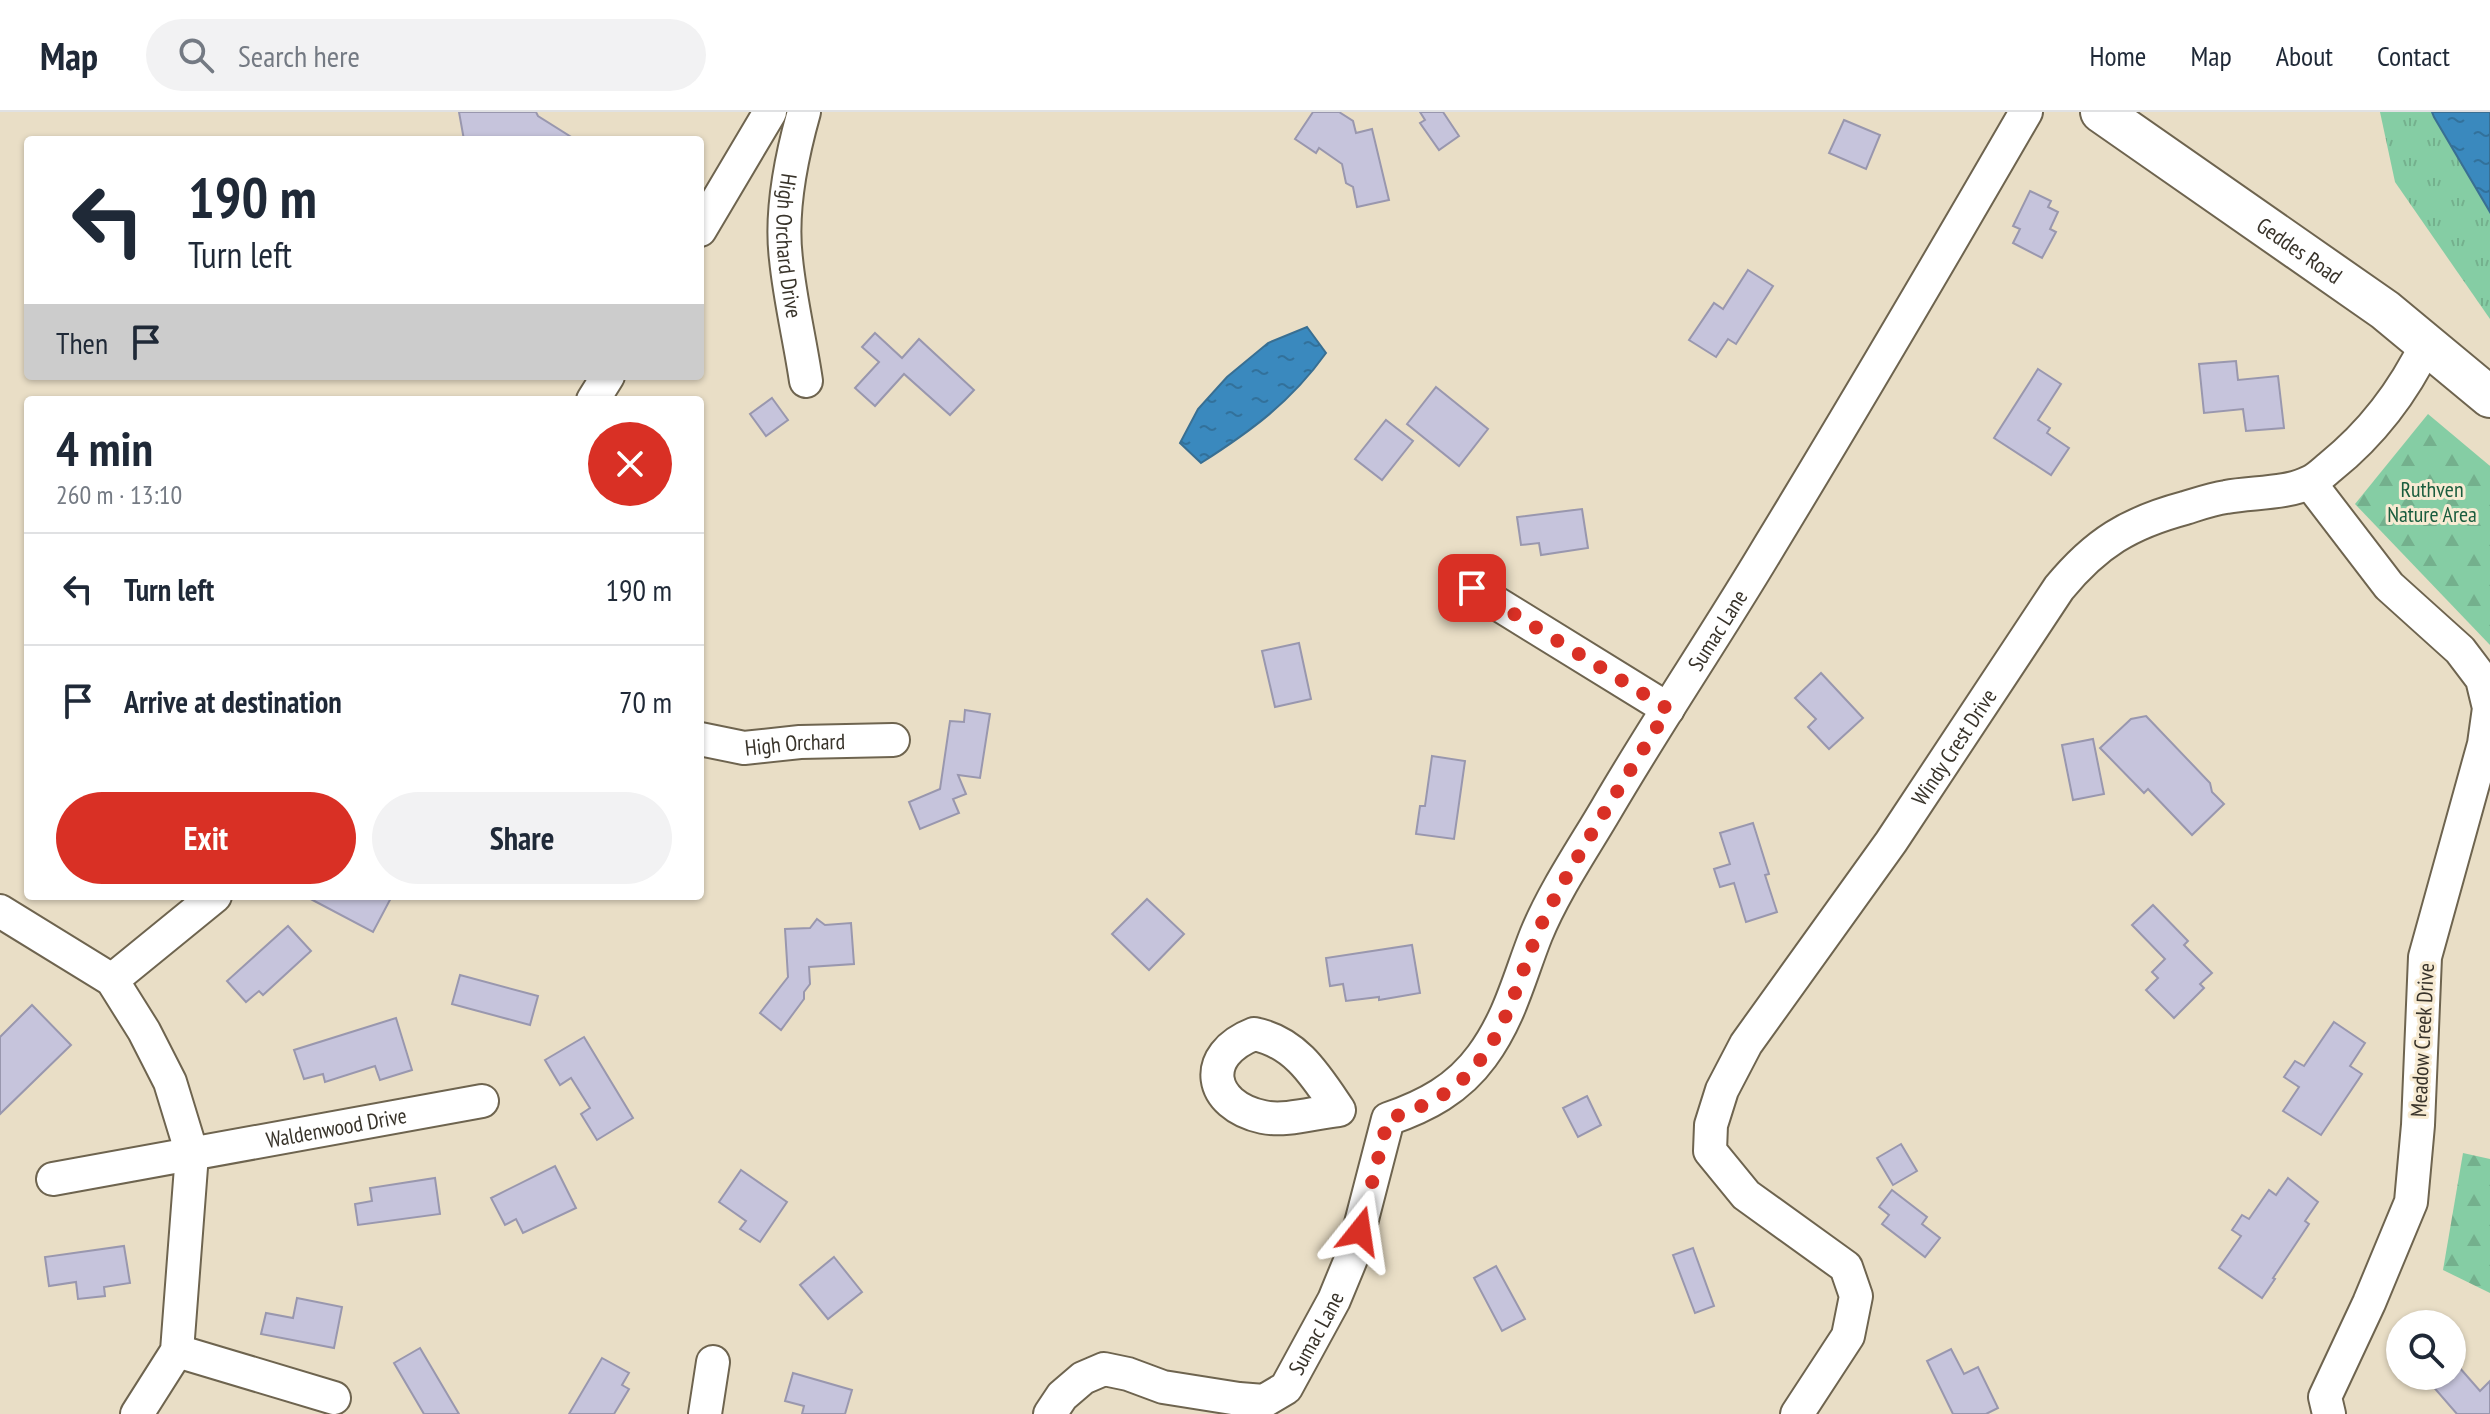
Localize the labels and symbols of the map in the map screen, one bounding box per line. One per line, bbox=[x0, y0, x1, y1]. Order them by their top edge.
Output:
street label: High Orchard Drive bbox=[770, 172, 809, 320]
street label: Geddes Road bbox=[2251, 211, 2348, 290]
park label: Ruthven Nature Area bbox=[2387, 475, 2477, 528]
pin bbox=[1438, 554, 1506, 622]
street label: Sumac Lane bbox=[1681, 585, 1753, 676]
street label: Windy Crest Drive bbox=[1905, 683, 2003, 811]
street label: High Orchard bbox=[743, 727, 845, 762]
street label: Meadow Creek Drive bbox=[2404, 962, 2440, 1118]
street label: Waldenwood Drive bbox=[264, 1101, 409, 1154]
position arrow bbox=[1318, 1189, 1402, 1273]
street label: Sumac Lane bbox=[1282, 1288, 1350, 1380]

